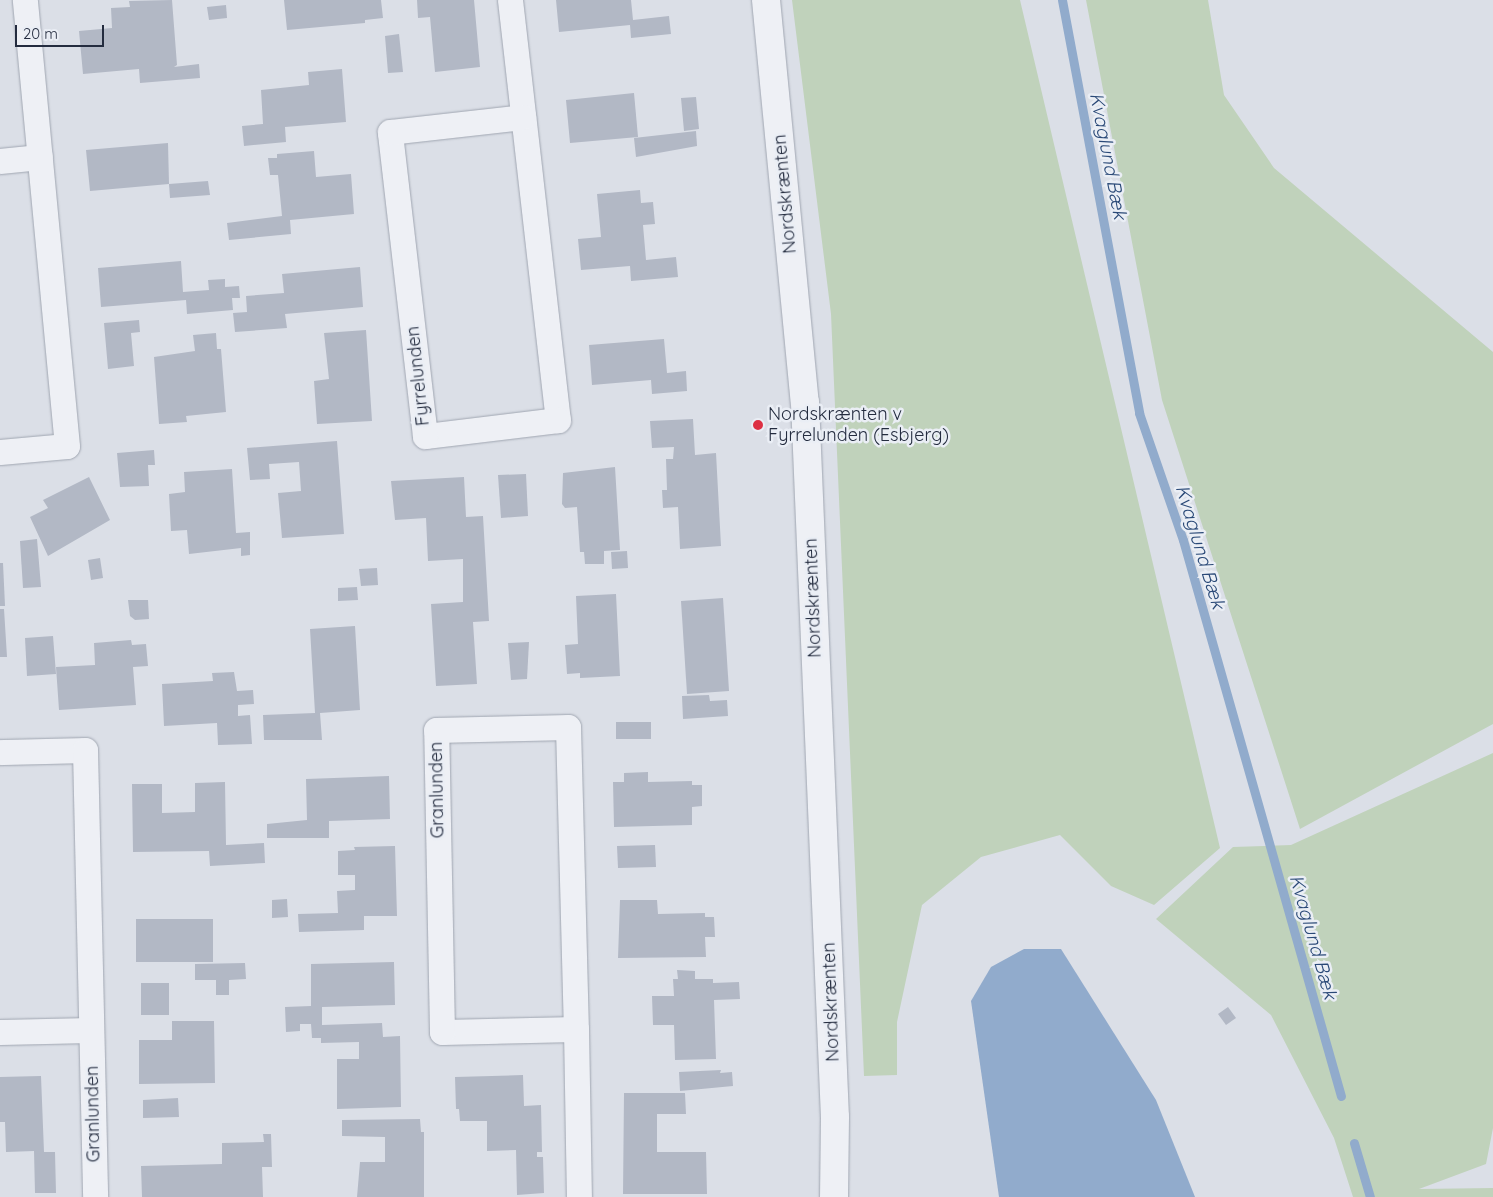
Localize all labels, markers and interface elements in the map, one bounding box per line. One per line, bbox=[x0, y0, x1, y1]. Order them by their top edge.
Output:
scale bar bbox=[18, 15, 106, 47]
text: 20 m bbox=[23, 24, 58, 43]
water label: Kvaglund Bæk bbox=[1085, 91, 1131, 221]
street label: Nordskrænten bbox=[769, 133, 801, 255]
street label: Fyrrelunden bbox=[402, 325, 434, 427]
place label: Nordskrænten v Fyrrelunden (Esbjerg) bbox=[768, 404, 949, 446]
marker: Nordskrænten v Fyrrelunden (Esbjerg) bbox=[752, 419, 764, 431]
water label: Kvaglund Bæk bbox=[1170, 482, 1230, 612]
street label: Nordskrænten bbox=[800, 538, 826, 658]
street label: Granlunden bbox=[425, 741, 449, 839]
water label: Kvaglund Bæk bbox=[1284, 872, 1342, 1002]
street label: Nordskrænten bbox=[818, 942, 844, 1062]
street label: Granlunden bbox=[81, 1065, 105, 1163]

